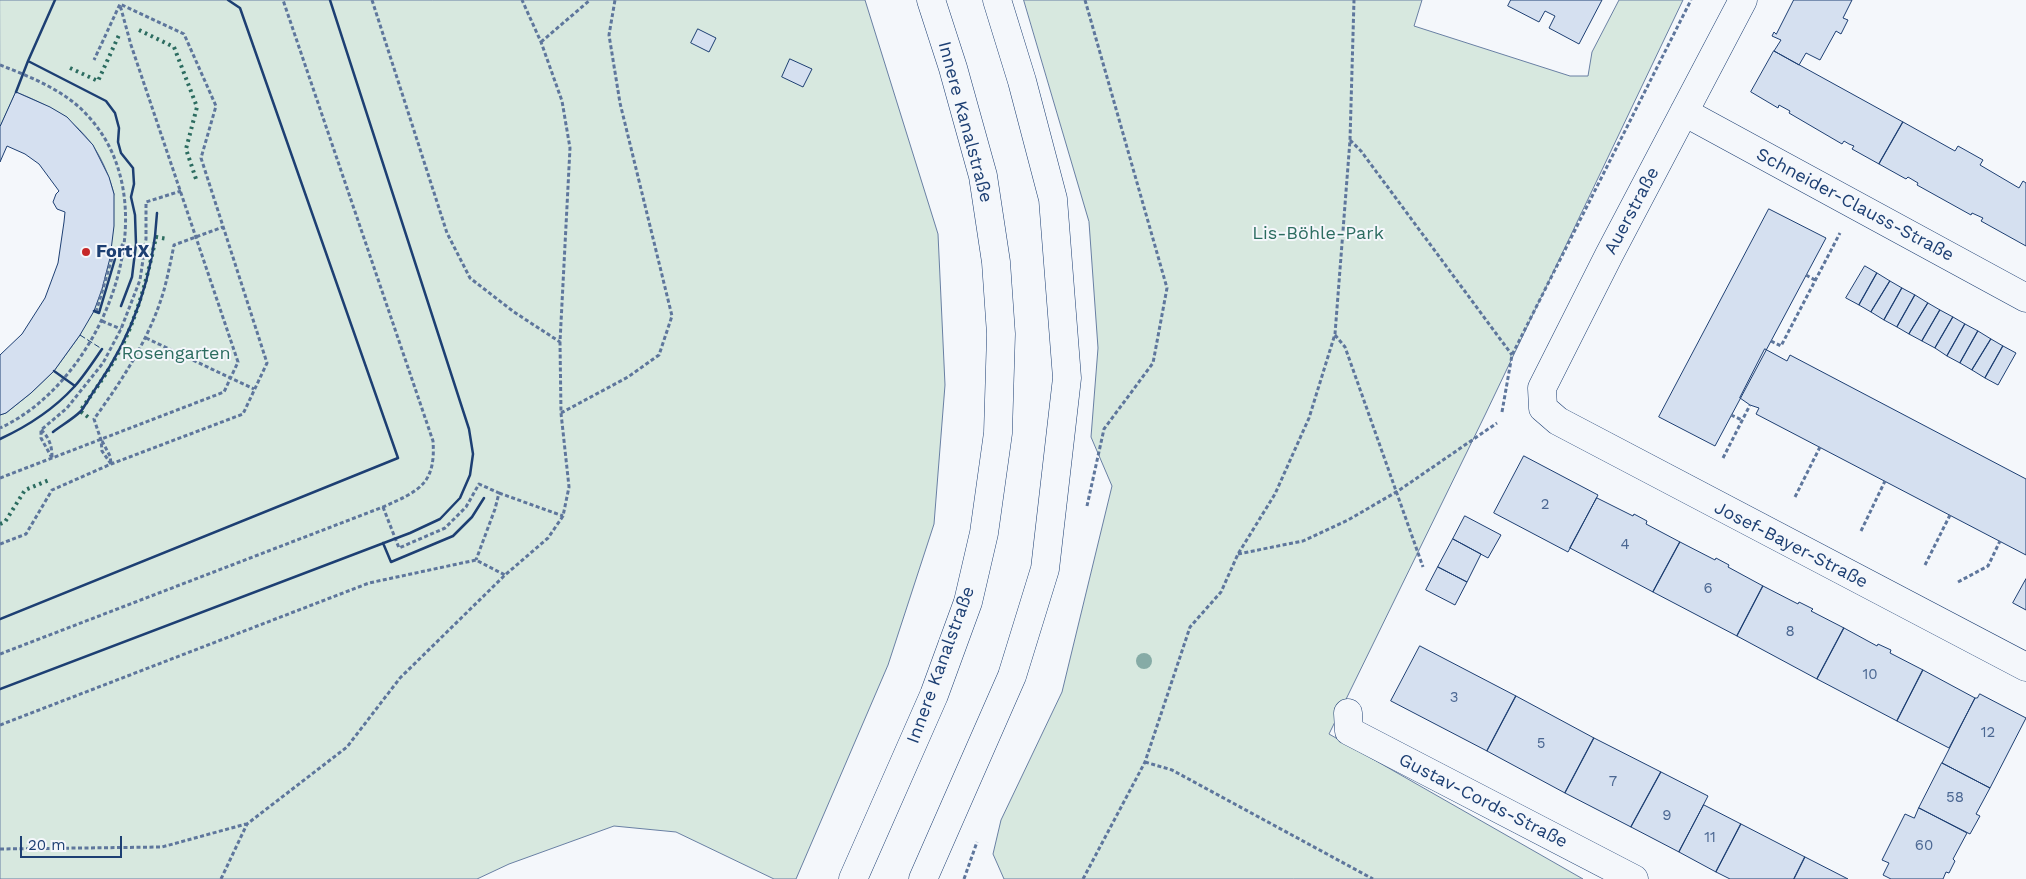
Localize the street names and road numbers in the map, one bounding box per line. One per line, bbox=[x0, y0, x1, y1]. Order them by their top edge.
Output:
street label: Innere Kanalstraße bbox=[933, 39, 997, 205]
street label: Schneider-Clauss-Straße bbox=[1753, 144, 1957, 266]
street label: Auerstraße bbox=[1600, 164, 1664, 258]
street label: Josef-Bayer-Straße bbox=[1711, 497, 1871, 593]
street label: Innere Kanalstraße bbox=[902, 583, 980, 747]
street label: Gustav-Cords-Straße bbox=[1395, 749, 1571, 853]

